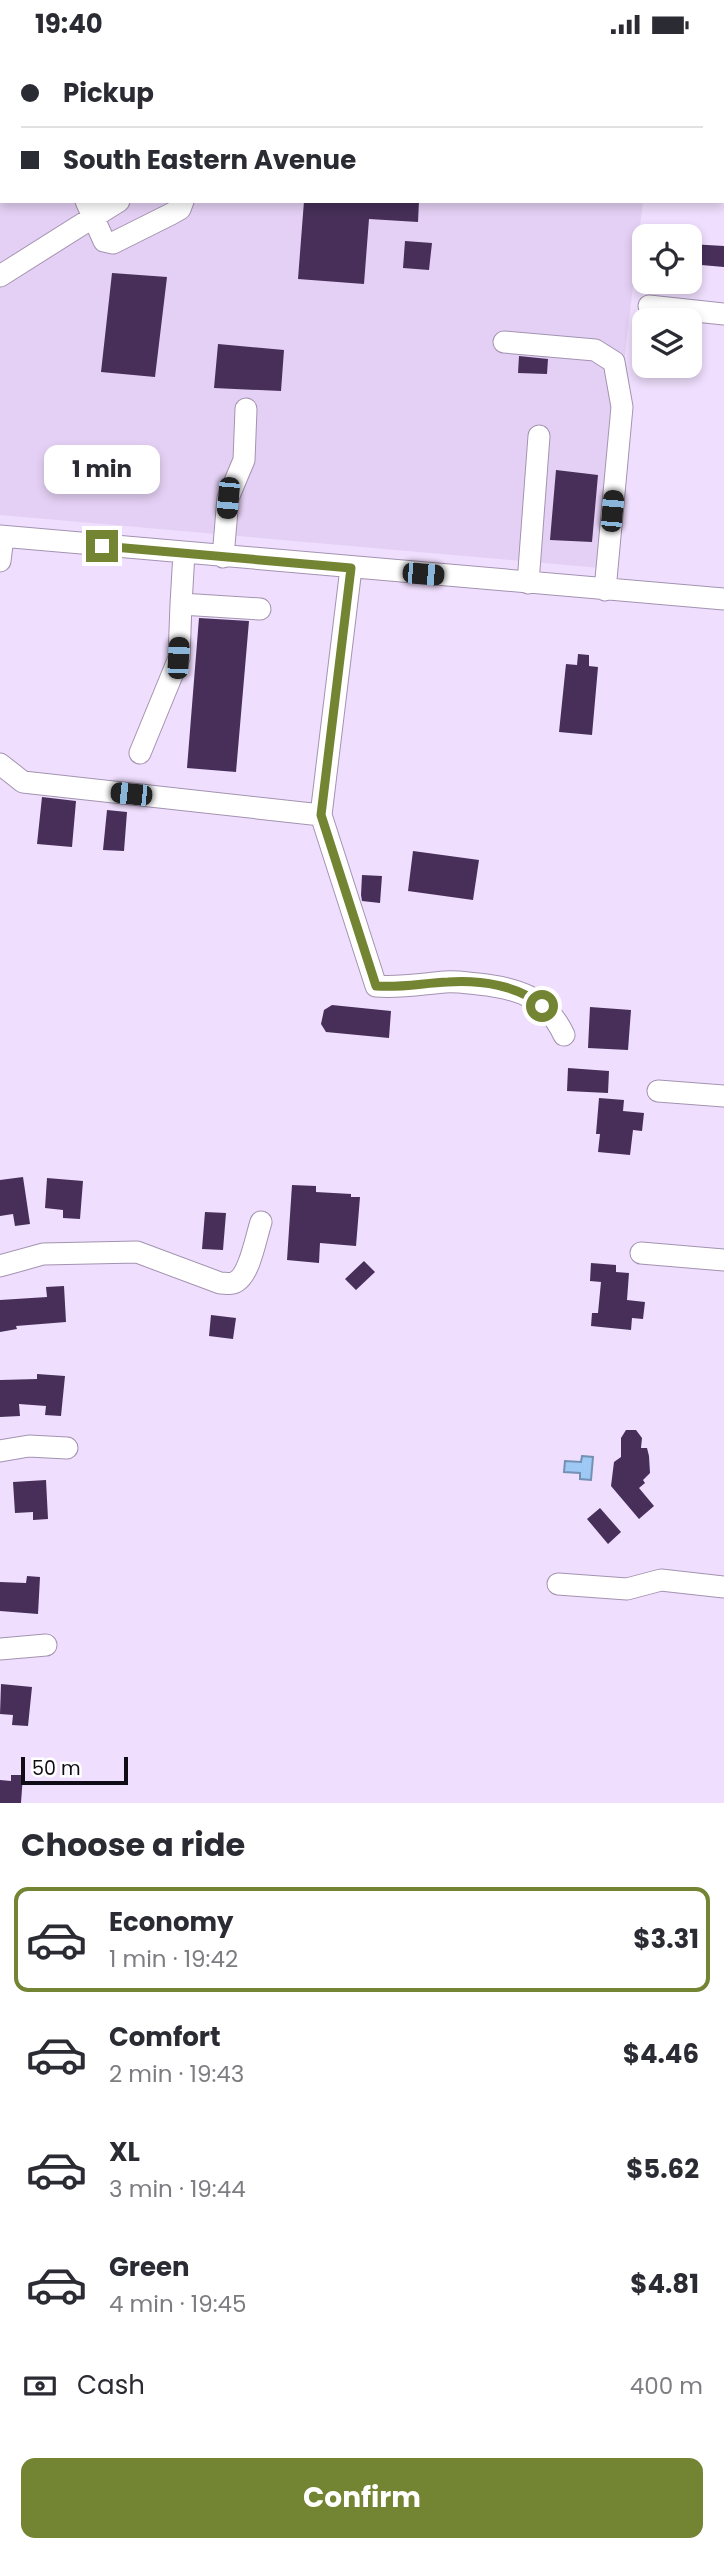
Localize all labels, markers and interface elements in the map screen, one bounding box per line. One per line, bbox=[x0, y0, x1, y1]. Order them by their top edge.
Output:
text: 19:40 bbox=[35, 6, 103, 42]
text: Pickup bbox=[63, 75, 154, 111]
text: South Eastern Avenue bbox=[63, 142, 356, 178]
map controls bbox=[632, 224, 702, 378]
button: locate bbox=[632, 224, 702, 294]
button: layers bbox=[632, 308, 702, 378]
callout: 1 min bbox=[44, 445, 160, 493]
text: 1 min bbox=[72, 453, 132, 485]
car bbox=[216, 476, 241, 520]
car bbox=[600, 489, 625, 533]
route end bbox=[86, 530, 118, 562]
car bbox=[402, 562, 445, 586]
car bbox=[167, 636, 190, 680]
car bbox=[110, 781, 153, 807]
route start bbox=[526, 990, 558, 1022]
scale bar bbox=[21, 1754, 128, 1786]
text: 50 m bbox=[32, 1755, 81, 1782]
text: Choose a ride bbox=[21, 1822, 245, 1867]
text: Economy bbox=[109, 1904, 233, 1940]
icon: car bbox=[25, 1908, 88, 1971]
text: $3.31 bbox=[633, 1921, 699, 1957]
text: 1 min · 19:42 bbox=[109, 1943, 238, 1975]
text: Comfort bbox=[109, 2019, 221, 2055]
icon: car bbox=[25, 2023, 88, 2086]
text: $4.46 bbox=[623, 2036, 699, 2072]
text: 2 min · 19:43 bbox=[109, 2058, 244, 2090]
text: XL bbox=[109, 2134, 140, 2170]
icon: car bbox=[25, 2138, 88, 2201]
text: $5.62 bbox=[626, 2151, 699, 2187]
text: 3 min · 19:44 bbox=[109, 2173, 246, 2205]
text: Green bbox=[109, 2249, 190, 2285]
icon: car bbox=[25, 2253, 88, 2316]
text: $4.81 bbox=[630, 2266, 699, 2302]
text: 4 min · 19:45 bbox=[109, 2288, 247, 2320]
icon: cash bbox=[21, 2367, 59, 2405]
text: Cash bbox=[77, 2367, 145, 2403]
text: 400 m bbox=[630, 2370, 703, 2402]
button: Confirm bbox=[21, 2458, 703, 2538]

